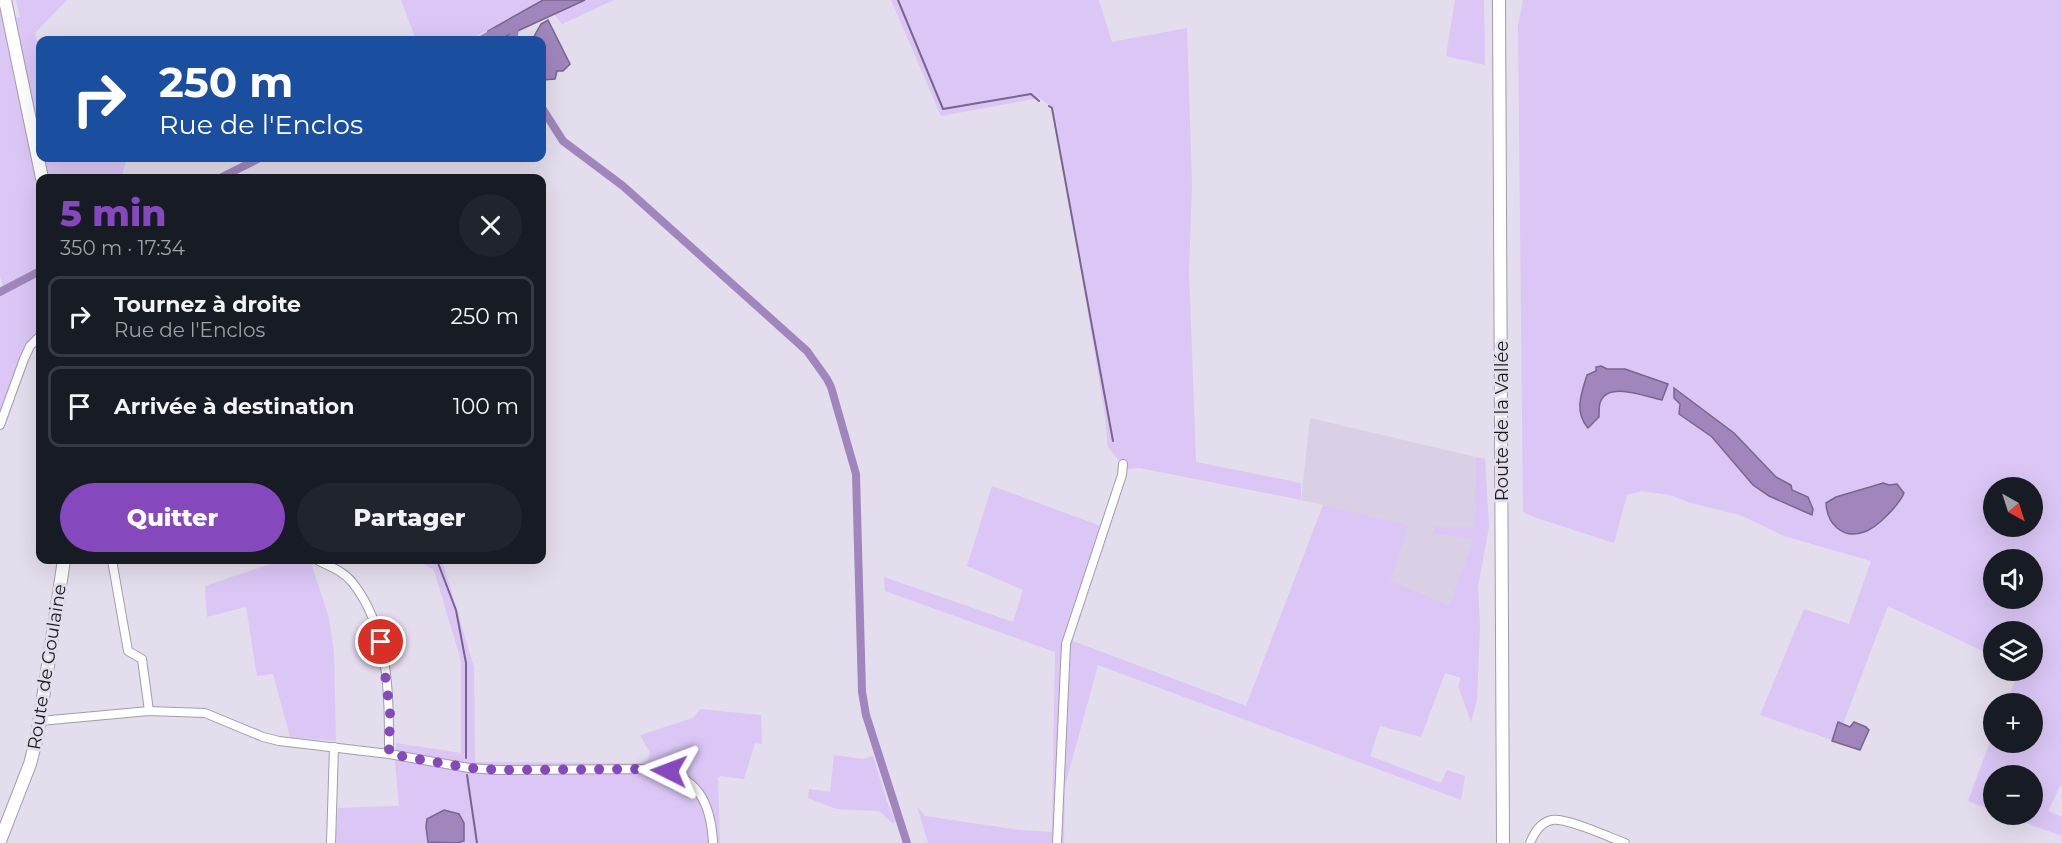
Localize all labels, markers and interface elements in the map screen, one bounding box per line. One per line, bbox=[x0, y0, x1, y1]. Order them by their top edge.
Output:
text: 250 m bbox=[159, 56, 293, 108]
icon: right bbox=[60, 60, 138, 138]
text: Rue de l'Enclos bbox=[159, 108, 363, 141]
text: 5 min bbox=[60, 191, 166, 235]
button: close bbox=[459, 194, 522, 257]
text: 350 m · 17:34 bbox=[60, 236, 185, 260]
text: Tournez à droite bbox=[114, 291, 301, 318]
icon: right bbox=[63, 300, 96, 333]
text: 250 m bbox=[450, 303, 519, 330]
text: Rue de l'Enclos bbox=[114, 318, 265, 342]
street label: Route de la Vallée bbox=[1491, 341, 1513, 501]
icon: arrive bbox=[63, 390, 96, 423]
text: Arrivée à destination bbox=[114, 393, 354, 420]
text: 100 m bbox=[453, 393, 519, 420]
north arrow bbox=[1983, 477, 2043, 537]
map controls bbox=[1983, 477, 2043, 825]
button: Quitter bbox=[60, 483, 285, 552]
button: Partager bbox=[297, 483, 522, 552]
button: sound bbox=[1983, 549, 2043, 609]
street label: Route de Goulaine bbox=[23, 582, 71, 751]
pin bbox=[355, 616, 406, 667]
button: layers bbox=[1983, 621, 2043, 681]
icon: arrive bbox=[364, 625, 397, 658]
button: + bbox=[1983, 693, 2043, 753]
position arrow bbox=[637, 739, 701, 803]
button: − bbox=[1983, 765, 2043, 825]

